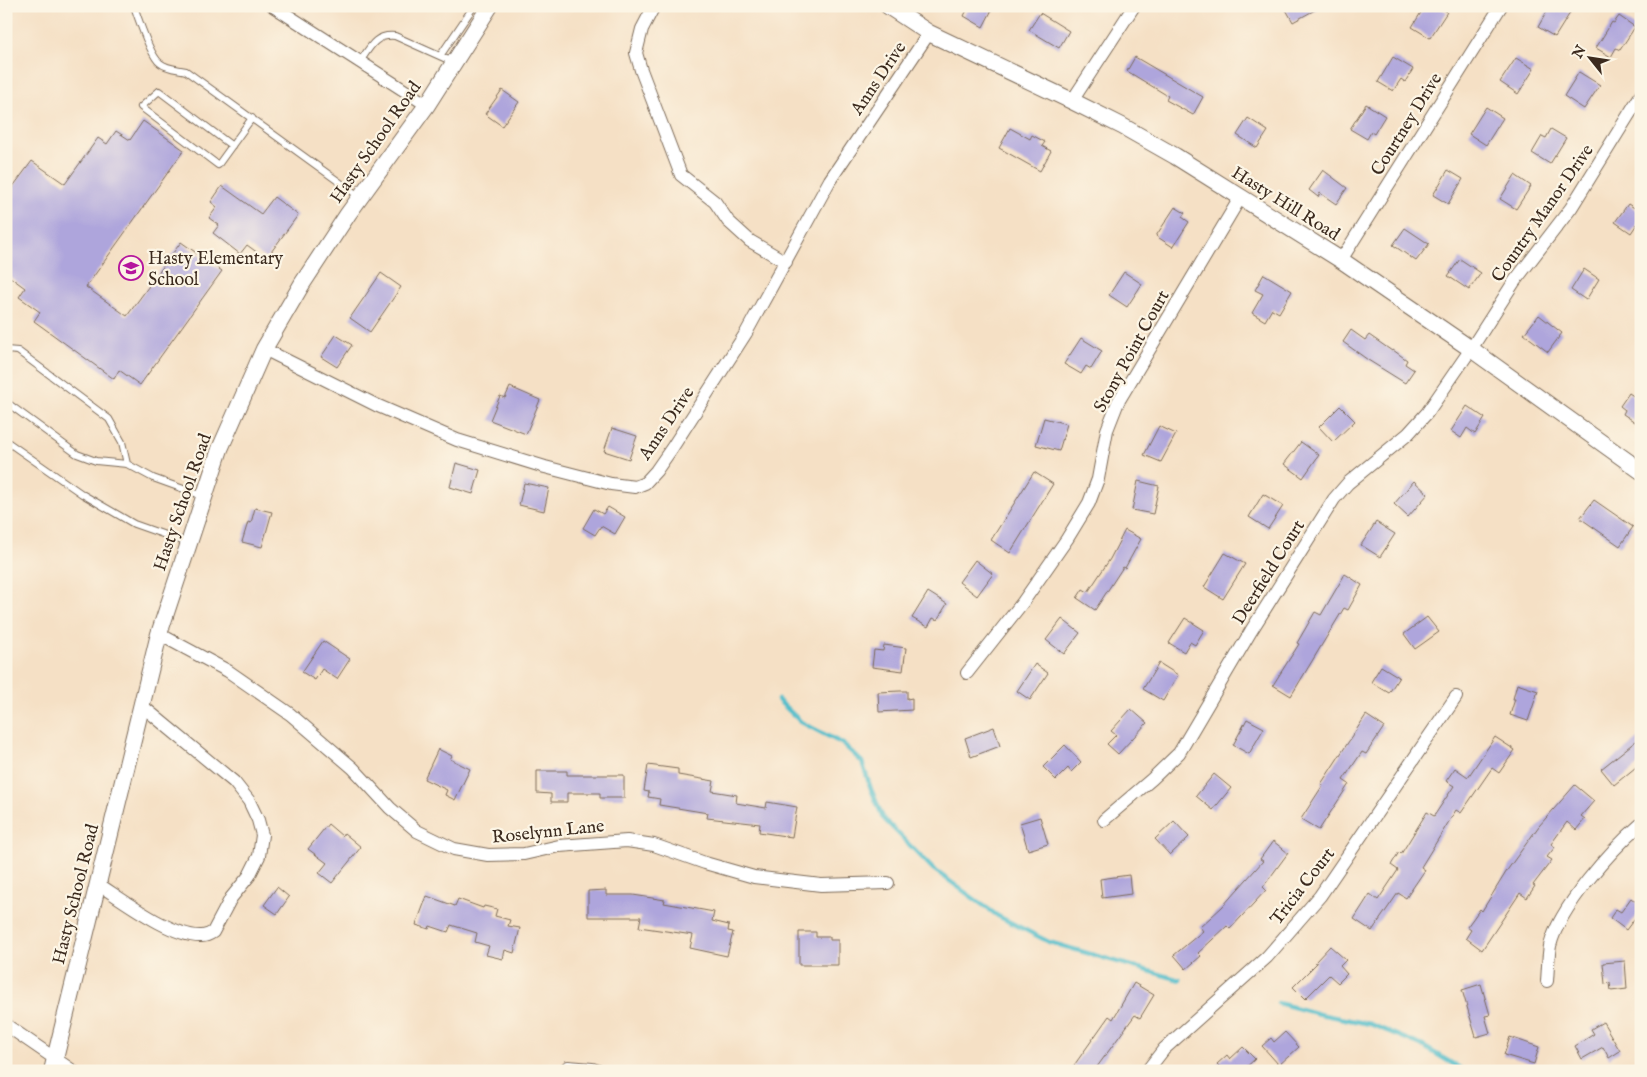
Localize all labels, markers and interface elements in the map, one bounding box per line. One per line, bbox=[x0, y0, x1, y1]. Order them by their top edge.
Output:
north arrow bbox=[1564, 32, 1614, 82]
street label: Anns Drive bbox=[846, 38, 912, 121]
text: N bbox=[1568, 42, 1590, 63]
street label: Courtney Drive bbox=[1366, 69, 1448, 181]
street label: Hasty School Road bbox=[326, 77, 427, 208]
street label: Country Manor Drive bbox=[1487, 140, 1599, 287]
street label: Hasty Hill Road bbox=[1227, 162, 1344, 247]
place label: Hasty Elementary School bbox=[148, 248, 283, 292]
school or university icon: Hasty Elementary School bbox=[118, 255, 144, 281]
street label: Stony Point Court bbox=[1089, 287, 1175, 417]
street label: Anns Drive bbox=[634, 383, 700, 466]
street label: Hasty School Road bbox=[149, 430, 218, 574]
street label: Deerfield Court bbox=[1228, 516, 1311, 629]
street label: Roselynn Lane bbox=[491, 815, 606, 850]
street label: Hasty School Road bbox=[48, 821, 105, 967]
street label: Tricia Court bbox=[1266, 844, 1341, 930]

